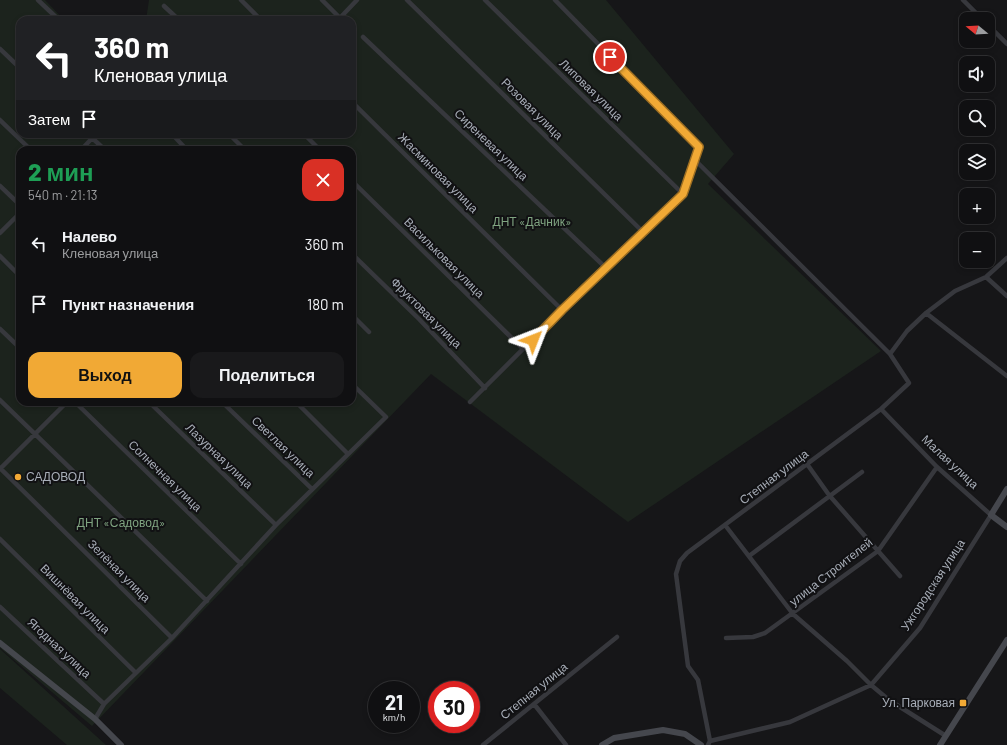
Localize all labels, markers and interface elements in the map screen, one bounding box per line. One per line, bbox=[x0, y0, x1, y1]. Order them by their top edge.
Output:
north arrow bbox=[959, 12, 995, 48]
map controls bbox=[959, 12, 995, 268]
text: 360 m bbox=[94, 30, 169, 64]
icon: left bbox=[28, 32, 80, 84]
pin bbox=[593, 40, 627, 74]
icon: arrive bbox=[599, 46, 621, 68]
street label: Липовая улица bbox=[556, 56, 626, 124]
button: sound bbox=[959, 56, 995, 92]
text: Кленовая улица bbox=[94, 64, 227, 86]
street label: Розовая улица bbox=[498, 75, 566, 143]
button: search bbox=[959, 100, 995, 136]
street label: Сиреневая улица bbox=[451, 106, 532, 184]
icon: arrive bbox=[78, 108, 100, 130]
text: Затем bbox=[28, 110, 70, 128]
street label: Жасминовая улица bbox=[395, 130, 482, 216]
button: layers bbox=[959, 144, 995, 180]
text: 2 мин bbox=[28, 157, 93, 186]
button: close bbox=[302, 159, 344, 201]
text: 540 m · 21:13 bbox=[28, 187, 97, 203]
button: + bbox=[959, 188, 995, 224]
street label: Васильковая улица bbox=[401, 214, 488, 301]
park label: ДНТ «Дачник» bbox=[493, 214, 571, 229]
text: Налево bbox=[62, 227, 117, 245]
button: − bbox=[959, 232, 995, 268]
icon: left bbox=[28, 233, 50, 255]
text: 360 m bbox=[305, 235, 344, 253]
text: Кленовая улица bbox=[62, 245, 158, 261]
street label: Фруктовая улица bbox=[388, 274, 465, 351]
icon: arrive bbox=[28, 293, 50, 315]
text: Пункт назначения bbox=[62, 295, 194, 313]
text: 180 m bbox=[307, 295, 344, 313]
position arrow bbox=[512, 319, 554, 361]
button: Выход bbox=[28, 352, 182, 398]
button: Поделиться bbox=[190, 352, 344, 398]
street label: Светлая улица bbox=[249, 413, 318, 481]
street label: Лазурная улица bbox=[183, 420, 256, 492]
street label: Малая улица bbox=[919, 431, 982, 492]
street label: Солнечная улица bbox=[125, 437, 205, 515]
street label: Степная улица bbox=[736, 446, 811, 507]
place label: САДОВОД bbox=[26, 469, 85, 484]
marker: САДОВОД bbox=[13, 472, 23, 482]
park label: ДНТ «Садовод» bbox=[77, 515, 165, 530]
street label: улица Строителей bbox=[786, 534, 875, 609]
street label: Зелёная улица bbox=[85, 536, 154, 605]
street label: Ужгородская улица bbox=[897, 536, 968, 633]
street label: Вишнёвая улица bbox=[37, 561, 114, 637]
street label: Ягодная улица bbox=[24, 614, 94, 681]
street label: Степная улица bbox=[497, 659, 571, 722]
speed limit sign: 30 bbox=[428, 681, 480, 733]
text: 21 bbox=[385, 690, 403, 714]
place label: Ул. Парковая bbox=[882, 695, 955, 710]
marker: Ул. Парковая bbox=[958, 698, 968, 708]
text: km/h bbox=[383, 711, 405, 723]

